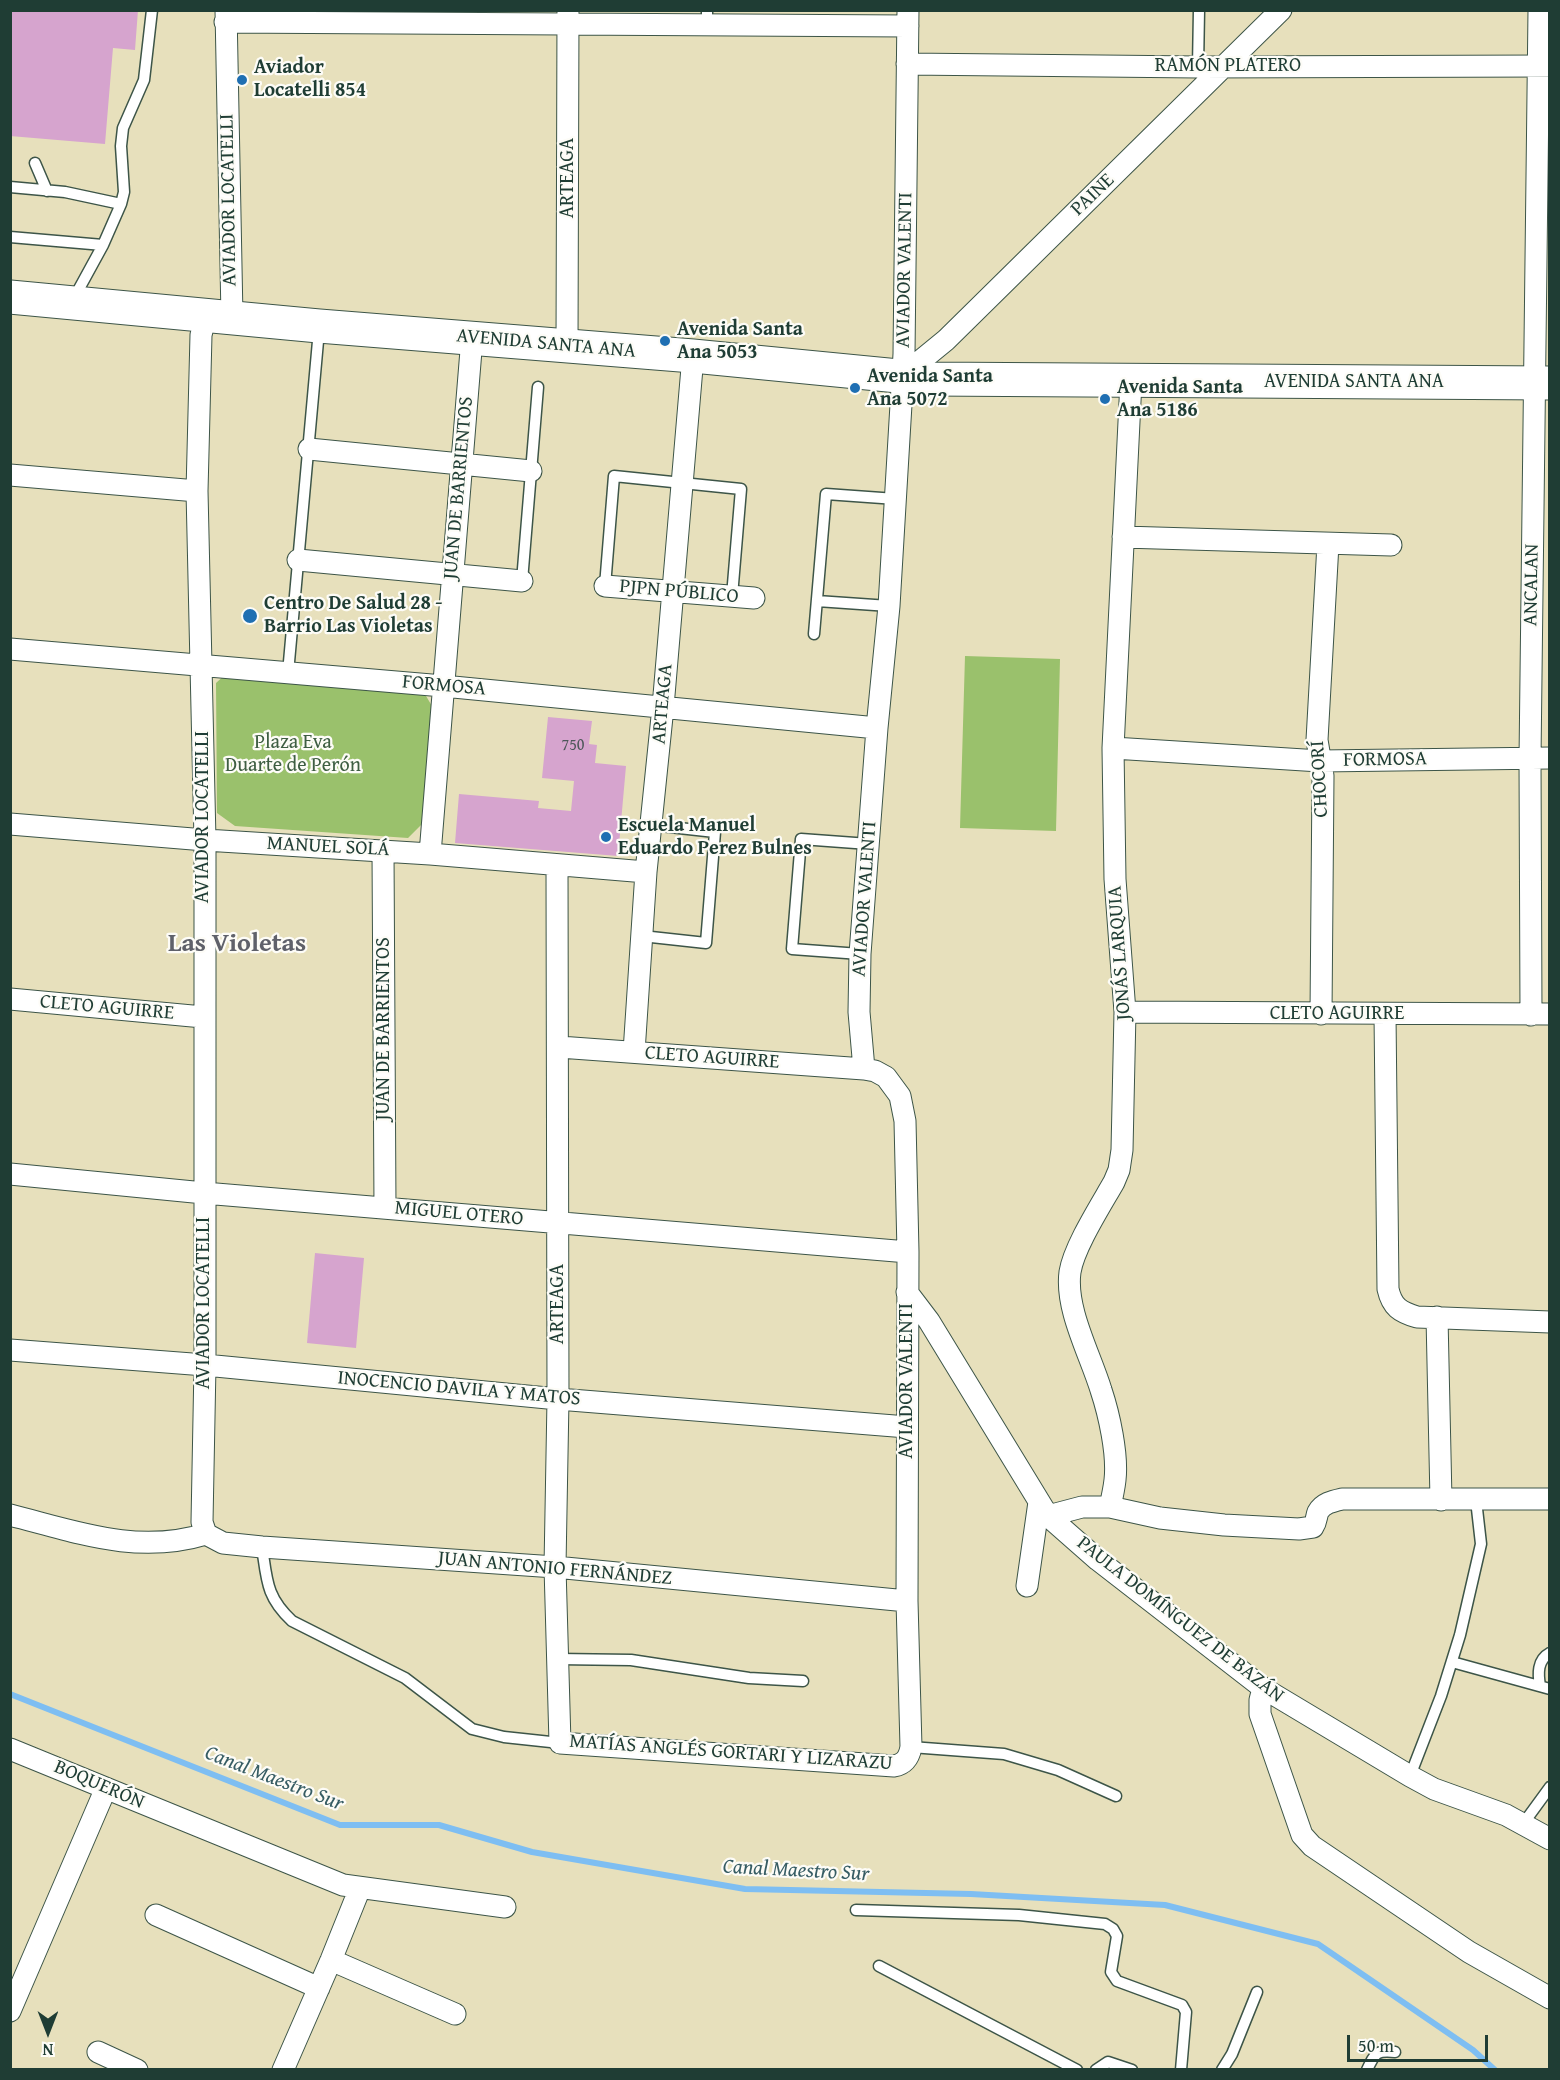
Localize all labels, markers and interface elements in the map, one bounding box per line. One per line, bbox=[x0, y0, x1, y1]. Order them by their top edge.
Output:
street label: RAMÓN PLATERO bbox=[1155, 54, 1301, 78]
place label: Aviador Locatelli 854 bbox=[254, 56, 366, 103]
marker: Aviador Locatelli 854 bbox=[235, 73, 249, 87]
street label: AVIADOR LOCATELLI bbox=[215, 114, 243, 286]
street label: ARTEAGA bbox=[556, 138, 580, 218]
street label: PAINE bbox=[1066, 169, 1120, 221]
street label: AVIADOR VALENTI bbox=[892, 192, 918, 348]
place label: Avenida Santa Ana 5053 bbox=[677, 318, 803, 365]
street label: AVENIDA SANTA ANA bbox=[455, 324, 637, 364]
marker: Avenida Santa Ana 5053 bbox=[658, 334, 672, 348]
place label: Avenida Santa Ana 5072 bbox=[867, 365, 993, 412]
street label: AVENIDA SANTA ANA bbox=[1264, 370, 1444, 394]
place label: Avenida Santa Ana 5186 bbox=[1117, 376, 1243, 423]
marker: Avenida Santa Ana 5072 bbox=[848, 381, 862, 395]
marker: Avenida Santa Ana 5186 bbox=[1098, 392, 1112, 406]
street label: JUAN DE BARRIENTOS bbox=[439, 395, 479, 581]
street label: ANCALAN bbox=[1519, 544, 1545, 626]
street label: PJPN PÚBLICO bbox=[618, 575, 740, 609]
place label: Centro De Salud 28 - Barrio Las Violetas bbox=[264, 592, 442, 639]
marker: Centro De Salud 28 - Barrio Las Violetas bbox=[241, 607, 259, 625]
street label: ARTEAGA bbox=[648, 663, 678, 745]
street label: FORMOSA bbox=[401, 670, 487, 702]
street label: AVIADOR LOCATELLI bbox=[191, 731, 215, 903]
park label: Plaza Eva Duarte de Perón bbox=[225, 731, 361, 778]
house number: 750 bbox=[561, 736, 585, 756]
street label: CHOCORÍ bbox=[1306, 740, 1334, 818]
street label: FORMOSA bbox=[1343, 747, 1427, 773]
place label: Escuela Manuel Eduardo Perez Bulnes bbox=[618, 814, 812, 861]
street label: AVIADOR VALENTI bbox=[848, 820, 882, 978]
marker: Escuela Manuel Eduardo Perez Bulnes bbox=[599, 830, 613, 844]
street label: MANUEL SOLÁ bbox=[266, 832, 390, 862]
street label: JONÁS LARQUIA bbox=[1103, 885, 1137, 1021]
district label: Las Violetas bbox=[168, 928, 306, 960]
street label: JUAN DE BARRIENTOS bbox=[372, 937, 396, 1121]
street label: CLETO AGUIRRE bbox=[39, 990, 175, 1026]
street label: CLETO AGUIRRE bbox=[1270, 1002, 1404, 1026]
street label: CLETO AGUIRRE bbox=[644, 1041, 780, 1075]
street label: MIGUEL OTERO bbox=[394, 1196, 524, 1232]
street label: AVIADOR LOCATELLI bbox=[192, 1217, 216, 1389]
street label: ARTEAGA bbox=[546, 1264, 570, 1344]
street label: AVIADOR VALENTI bbox=[895, 1303, 919, 1459]
street label: INOCENCIO DAVILA Y MATOS bbox=[337, 1366, 581, 1412]
street label: PAULA DOMÍNGUEZ DE BAZÁN bbox=[1072, 1532, 1288, 1708]
street label: JUAN ANTONIO FERNÁNDEZ bbox=[437, 1547, 673, 1591]
street label: MATÍAS ANGLÉS GORTARI Y LIZARAZU bbox=[569, 1730, 893, 1776]
water label: Canal Maestro Sur bbox=[201, 1741, 347, 1817]
street label: BOQUERÓN bbox=[50, 1755, 148, 1815]
water label: Canal Maestro Sur bbox=[722, 1855, 870, 1887]
north arrow bbox=[18, 2002, 78, 2062]
scale bar bbox=[1350, 2023, 1491, 2061]
text: 50 m bbox=[1358, 2032, 1394, 2059]
text: N bbox=[43, 2038, 53, 2062]

